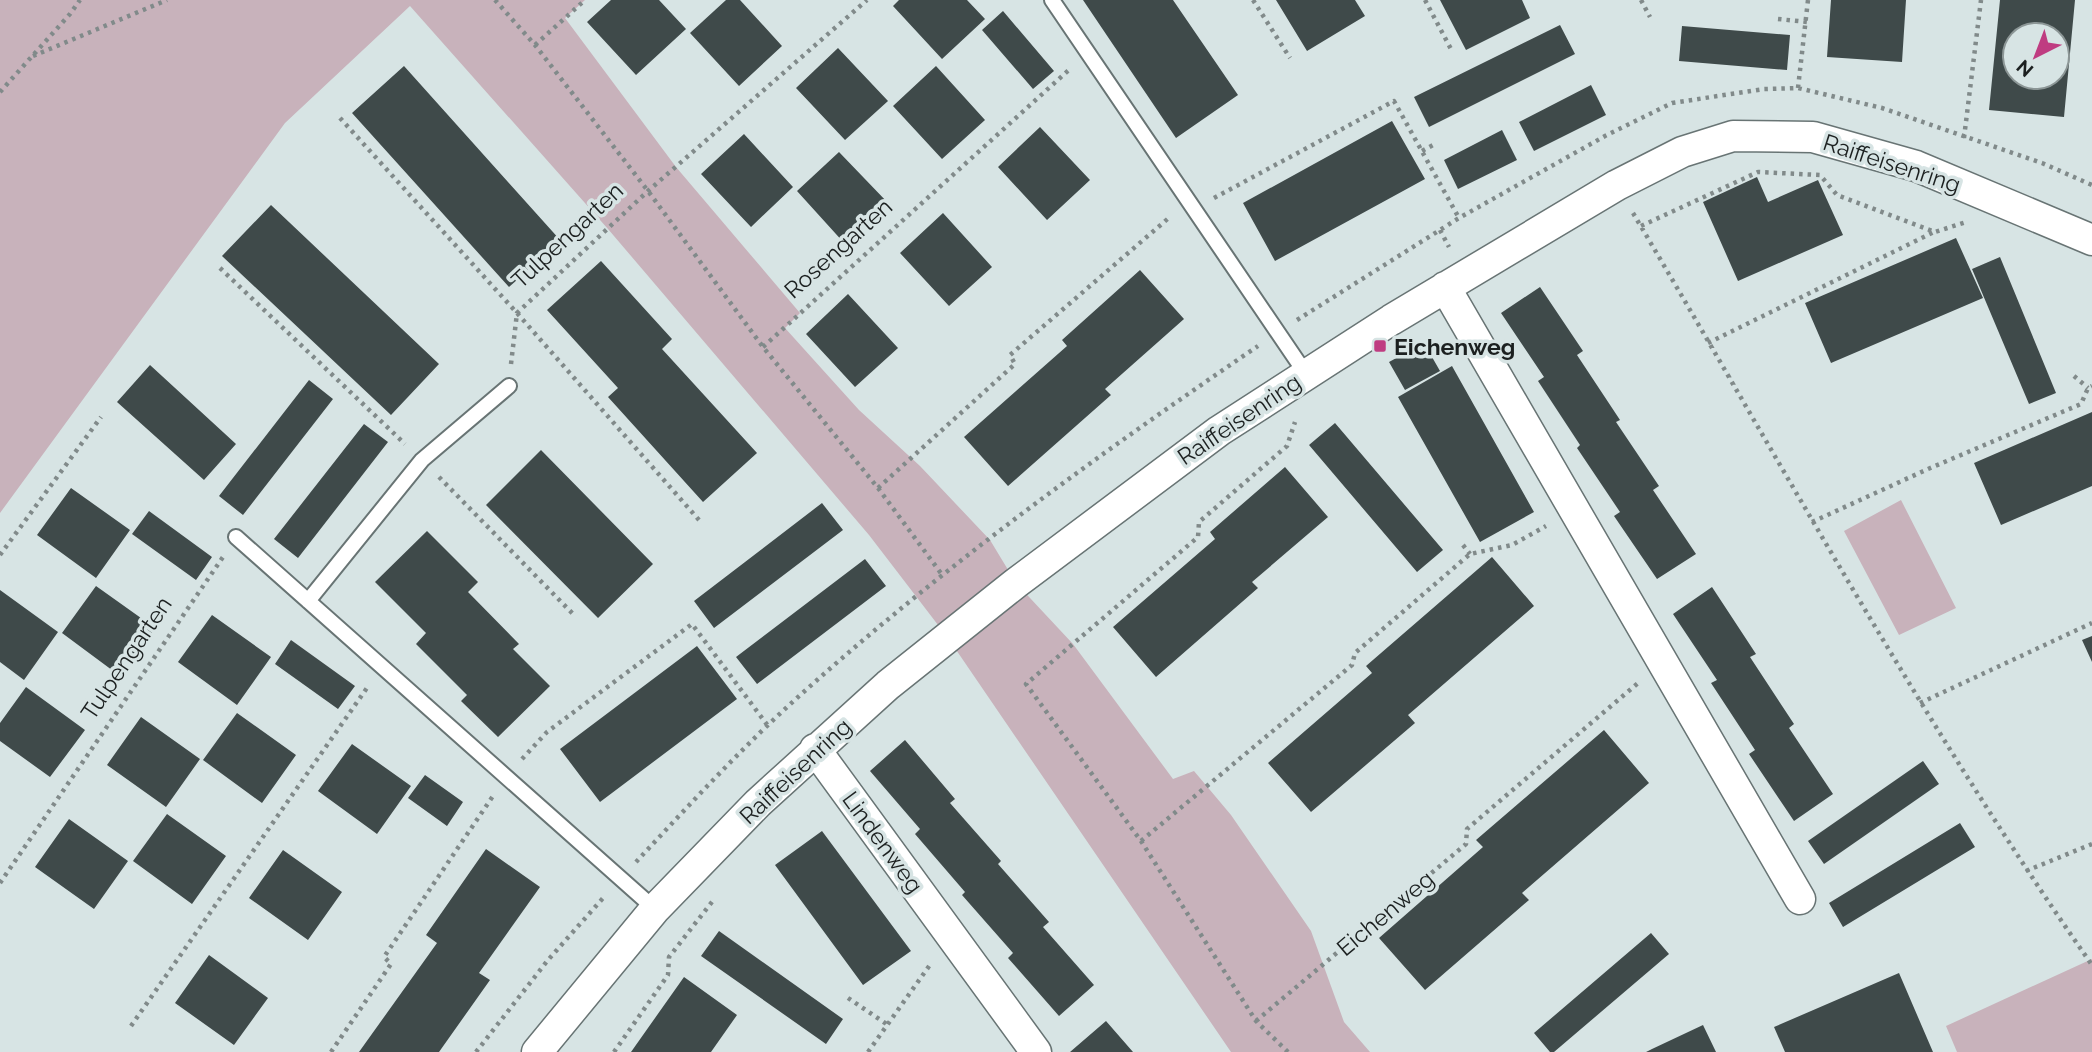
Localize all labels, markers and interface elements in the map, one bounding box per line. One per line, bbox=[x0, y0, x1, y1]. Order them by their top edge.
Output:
north arrow bbox=[2001, 21, 2071, 91]
text: N bbox=[2012, 56, 2037, 82]
street label: Raiffeisenring bbox=[1820, 128, 1964, 198]
street label: Tulpengarten bbox=[506, 177, 628, 293]
street label: Rosengarten bbox=[779, 193, 897, 303]
place label: Eichenweg bbox=[1394, 333, 1515, 360]
marker: Eichenweg bbox=[1372, 338, 1388, 354]
street label: Raiffeisenring bbox=[1172, 368, 1306, 470]
street label: Tulpengarten bbox=[75, 591, 177, 725]
street label: Raiffeisenring bbox=[734, 712, 856, 830]
street label: Lindenweg bbox=[837, 786, 929, 898]
street label: Eichenweg bbox=[1331, 865, 1439, 961]

